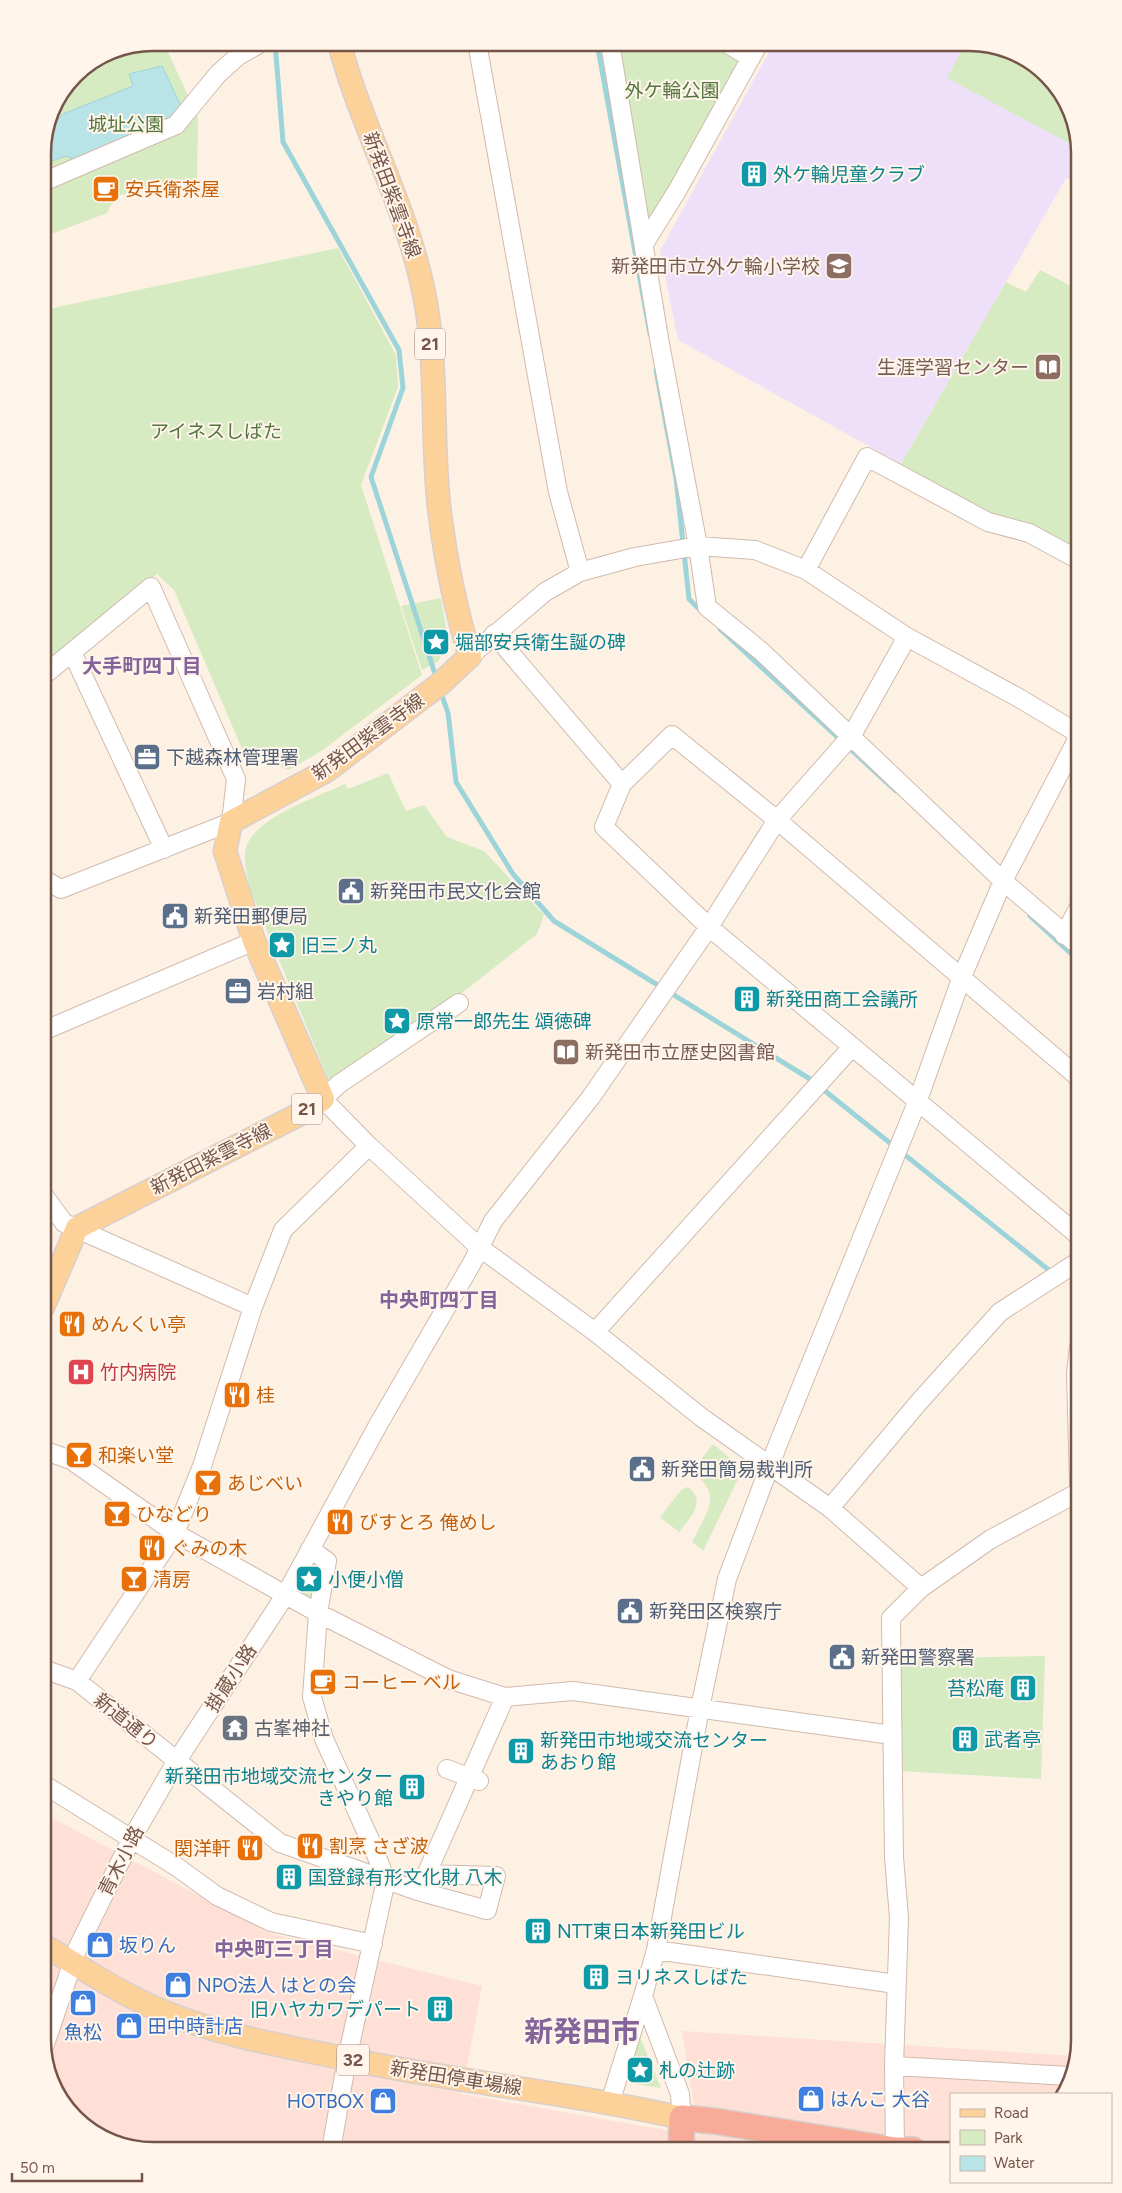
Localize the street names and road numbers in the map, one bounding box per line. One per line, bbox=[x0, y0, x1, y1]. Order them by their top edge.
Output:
street label: 新発田紫雲寺線 bbox=[358, 129, 426, 261]
road number: 21 bbox=[415, 328, 445, 359]
street label: 新発田紫雲寺線 bbox=[307, 689, 429, 785]
road number: 21 bbox=[292, 1094, 322, 1124]
street label: 新発田紫雲寺線 bbox=[147, 1119, 275, 1199]
street label: 掛蔵小路 bbox=[201, 1640, 261, 1716]
street label: 新道通り bbox=[89, 1688, 163, 1754]
street label: 青木小路 bbox=[93, 1822, 149, 1900]
road number: 32 bbox=[337, 2044, 369, 2076]
street label: 新発田停車場線 bbox=[389, 2056, 523, 2100]

